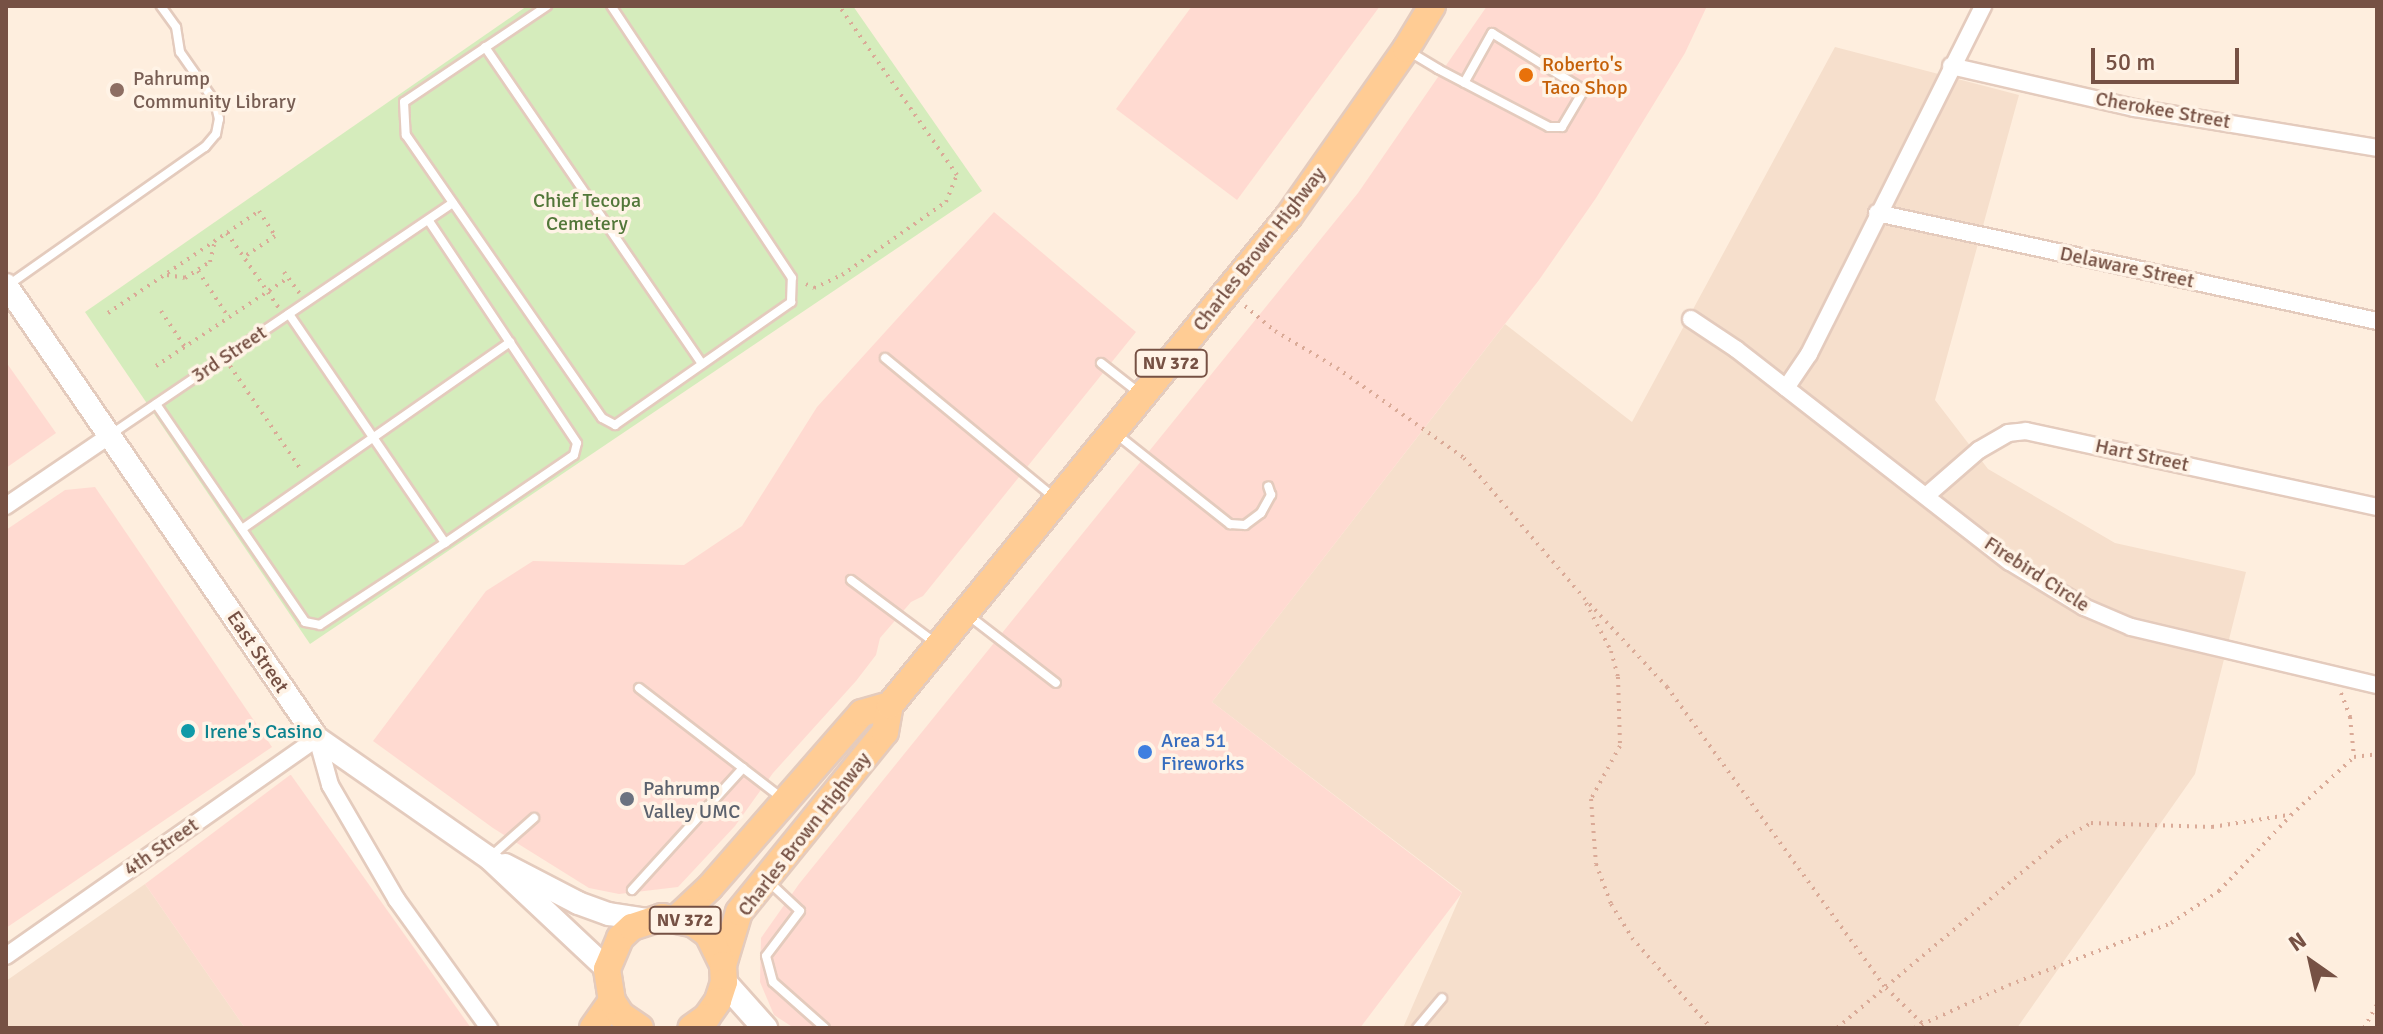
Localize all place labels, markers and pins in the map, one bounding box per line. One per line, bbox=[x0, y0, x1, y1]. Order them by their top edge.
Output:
place label: Roberto's Taco Shop bbox=[1542, 52, 1628, 99]
place label: Pahrump Community Library bbox=[133, 66, 296, 113]
marker: Roberto's Taco Shop bbox=[1517, 66, 1535, 84]
marker: Pahrump Community Library bbox=[108, 81, 126, 99]
place label: Irene's Casino bbox=[204, 719, 323, 743]
marker: Irene's Casino bbox=[179, 722, 197, 740]
place label: Area 51 Fireworks bbox=[1161, 728, 1244, 775]
marker: Area 51 Fireworks bbox=[1136, 743, 1154, 761]
place label: Pahrump Valley UMC bbox=[643, 776, 740, 823]
marker: Pahrump Valley UMC bbox=[618, 790, 636, 808]

